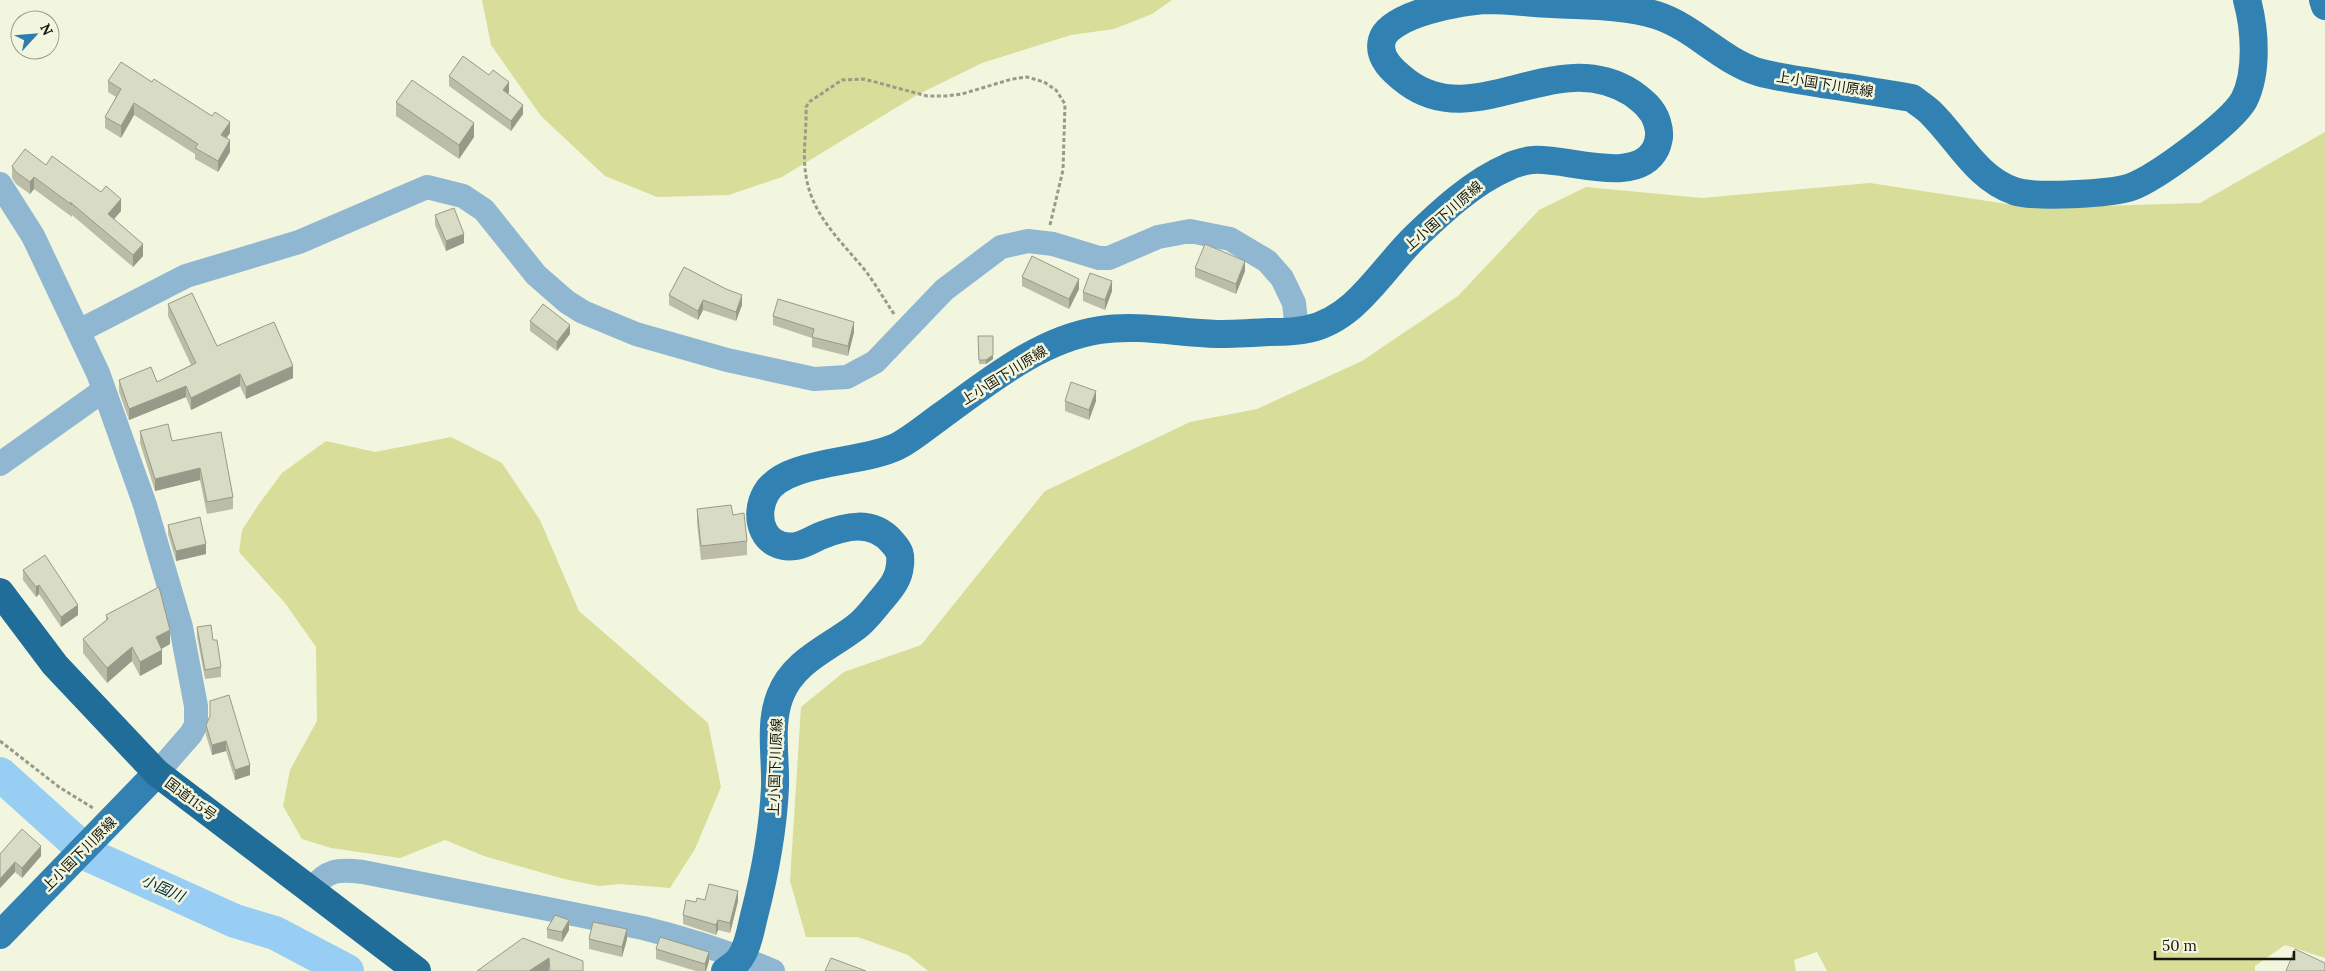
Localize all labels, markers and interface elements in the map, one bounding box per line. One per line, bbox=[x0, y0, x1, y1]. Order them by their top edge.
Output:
north arrow bbox=[10, 10, 60, 60]
text: N bbox=[36, 20, 57, 38]
street label: 上小国下川原線 bbox=[1775, 67, 1875, 101]
street label: 上小国下川原線 bbox=[1400, 177, 1486, 255]
street label: 上小国下川原線 bbox=[958, 341, 1050, 409]
street label: 上小国下川原線 bbox=[764, 718, 786, 816]
street label: 国道115号 bbox=[162, 774, 220, 824]
street label: 上小国下川原線 bbox=[38, 813, 120, 895]
water label: 小国川 bbox=[139, 870, 189, 907]
scale bar bbox=[2155, 928, 2294, 960]
text: 50 m bbox=[2162, 936, 2197, 955]

